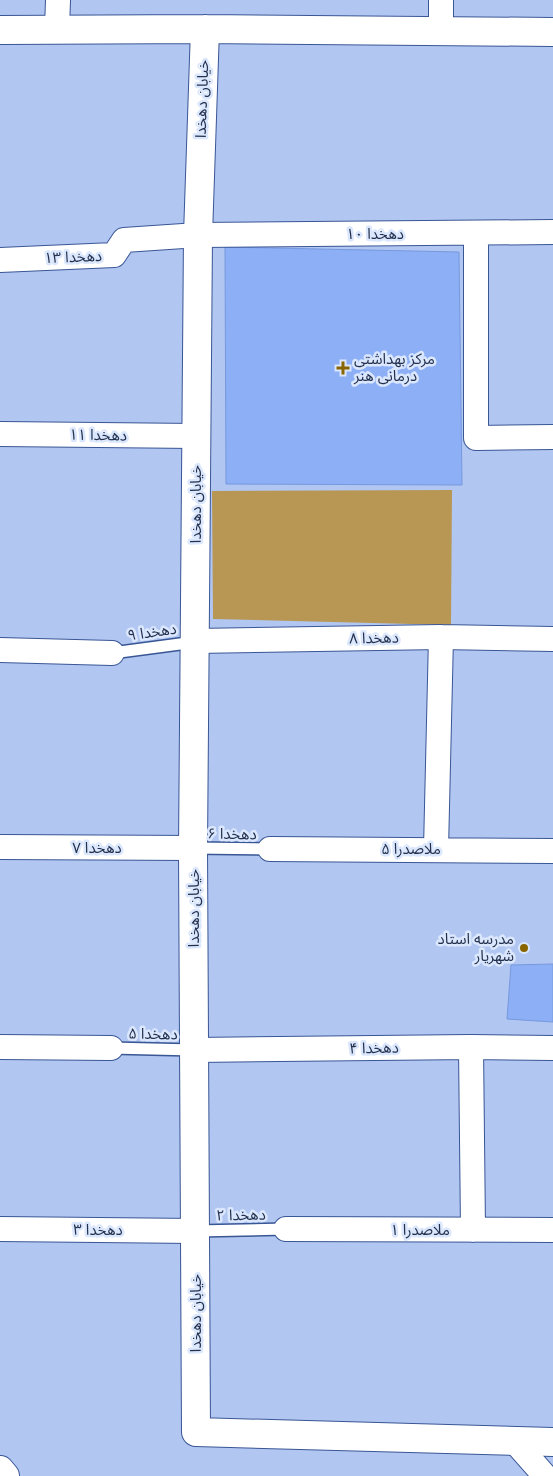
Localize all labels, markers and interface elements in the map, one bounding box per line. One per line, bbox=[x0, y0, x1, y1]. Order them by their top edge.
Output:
street label: خیابان دهخدا bbox=[192, 59, 212, 138]
street label: دهخدا ۱۰ bbox=[346, 225, 404, 243]
street label: دهخدا ۱۳ bbox=[44, 247, 102, 267]
place label: مرکز بهداشتی درمانی هنر bbox=[353, 350, 435, 385]
marker: مرکز بهداشتی درمانی هنر bbox=[336, 361, 350, 375]
street label: دهخدا ۱۱ bbox=[69, 425, 127, 445]
street label: خیابان دهخدا bbox=[187, 465, 205, 543]
street label: دهخدا ۹ bbox=[126, 620, 178, 644]
street label: دهخدا ۸ bbox=[349, 629, 399, 647]
street label: دهخدا ۶ bbox=[207, 825, 257, 843]
street label: دهخدا ۷ bbox=[72, 839, 122, 857]
street label: ملاصدرا ۵ bbox=[381, 840, 441, 858]
street label: خیابان دهخدا bbox=[185, 869, 203, 947]
place label: مدرسه استاد شهریار bbox=[438, 930, 514, 965]
marker: مدرسه استاد شهریار bbox=[518, 942, 530, 954]
street label: دهخدا ۵ bbox=[128, 1025, 178, 1043]
street label: دهخدا ۴ bbox=[349, 1039, 399, 1057]
street label: دهخدا ۲ bbox=[216, 1206, 266, 1224]
street label: دهخدا ۳ bbox=[73, 1221, 123, 1239]
street label: ملاصدرا ۱ bbox=[390, 1221, 450, 1239]
street label: خیابان دهخدا bbox=[187, 1274, 205, 1352]

